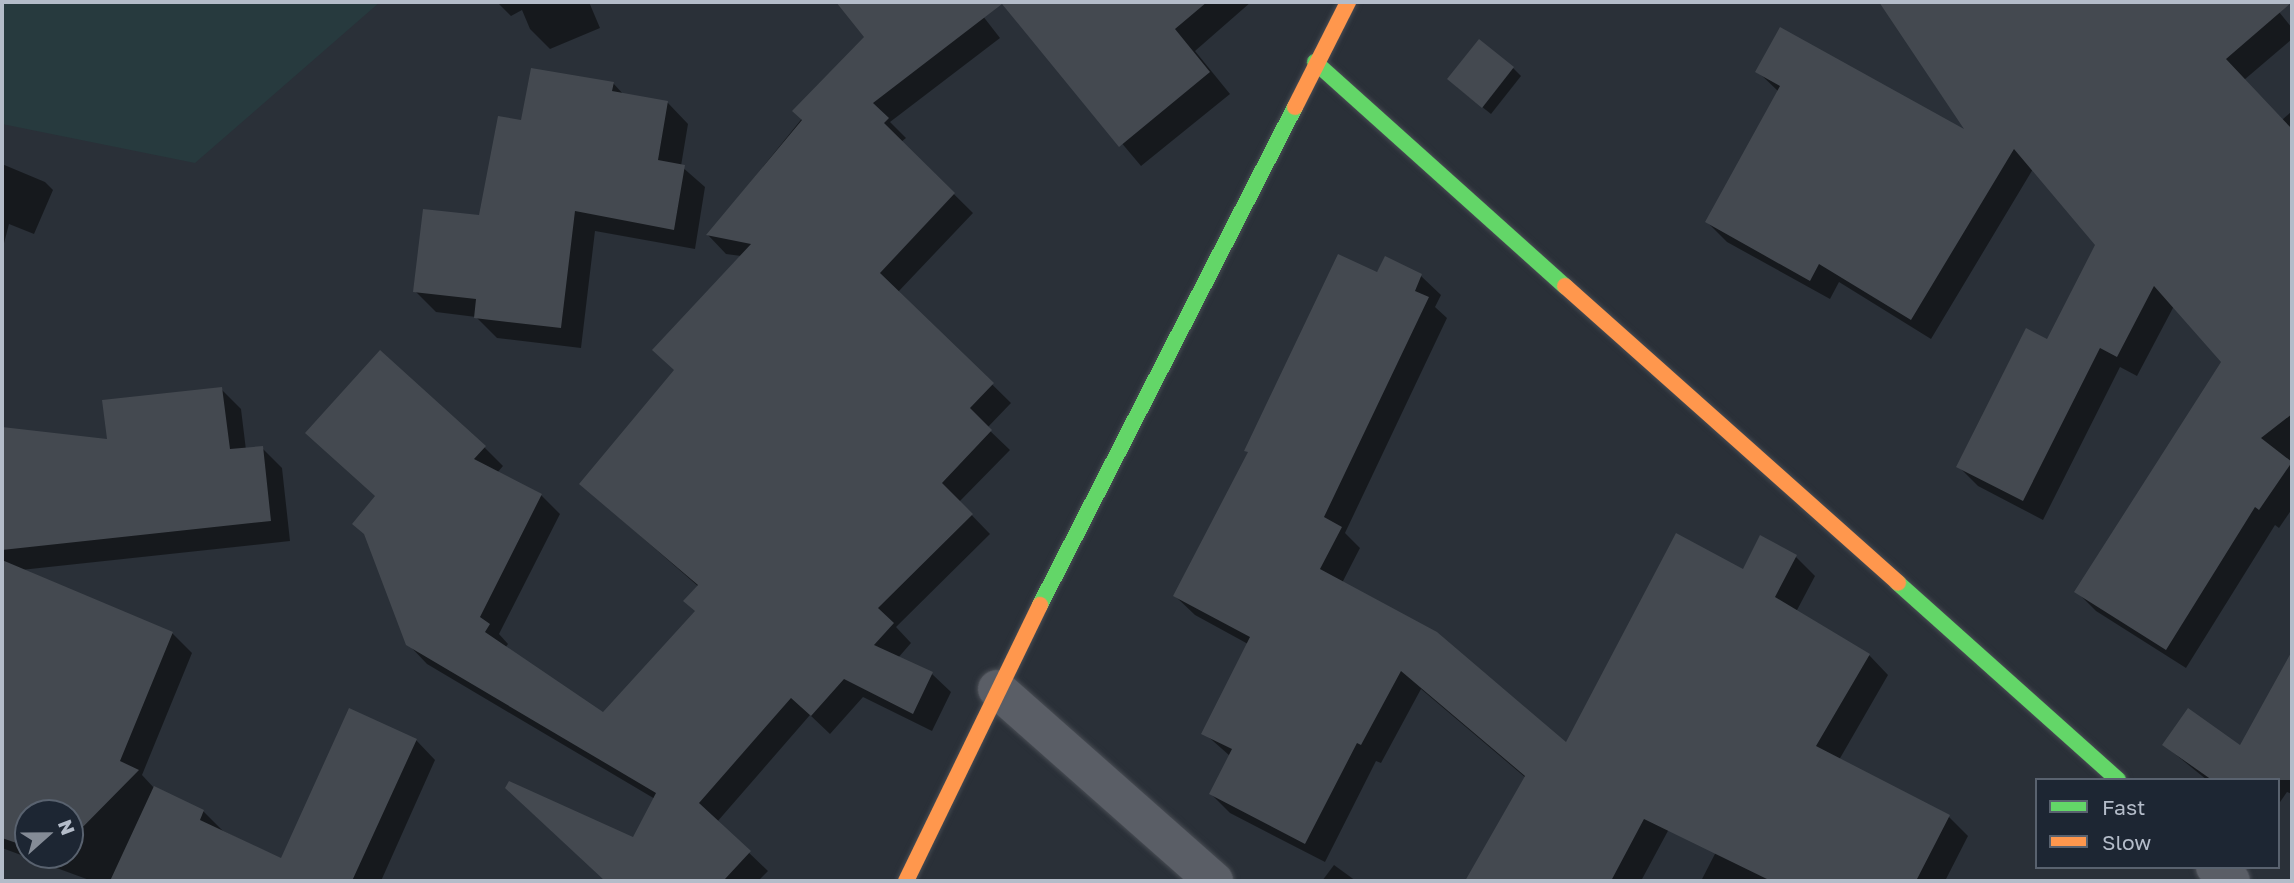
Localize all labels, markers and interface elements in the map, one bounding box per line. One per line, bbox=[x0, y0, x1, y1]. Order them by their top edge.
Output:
legend bbox=[2035, 778, 2280, 869]
text: Fast bbox=[2102, 794, 2145, 820]
north arrow bbox=[14, 799, 84, 869]
text: N bbox=[54, 816, 81, 838]
text: Slow bbox=[2102, 829, 2151, 855]

